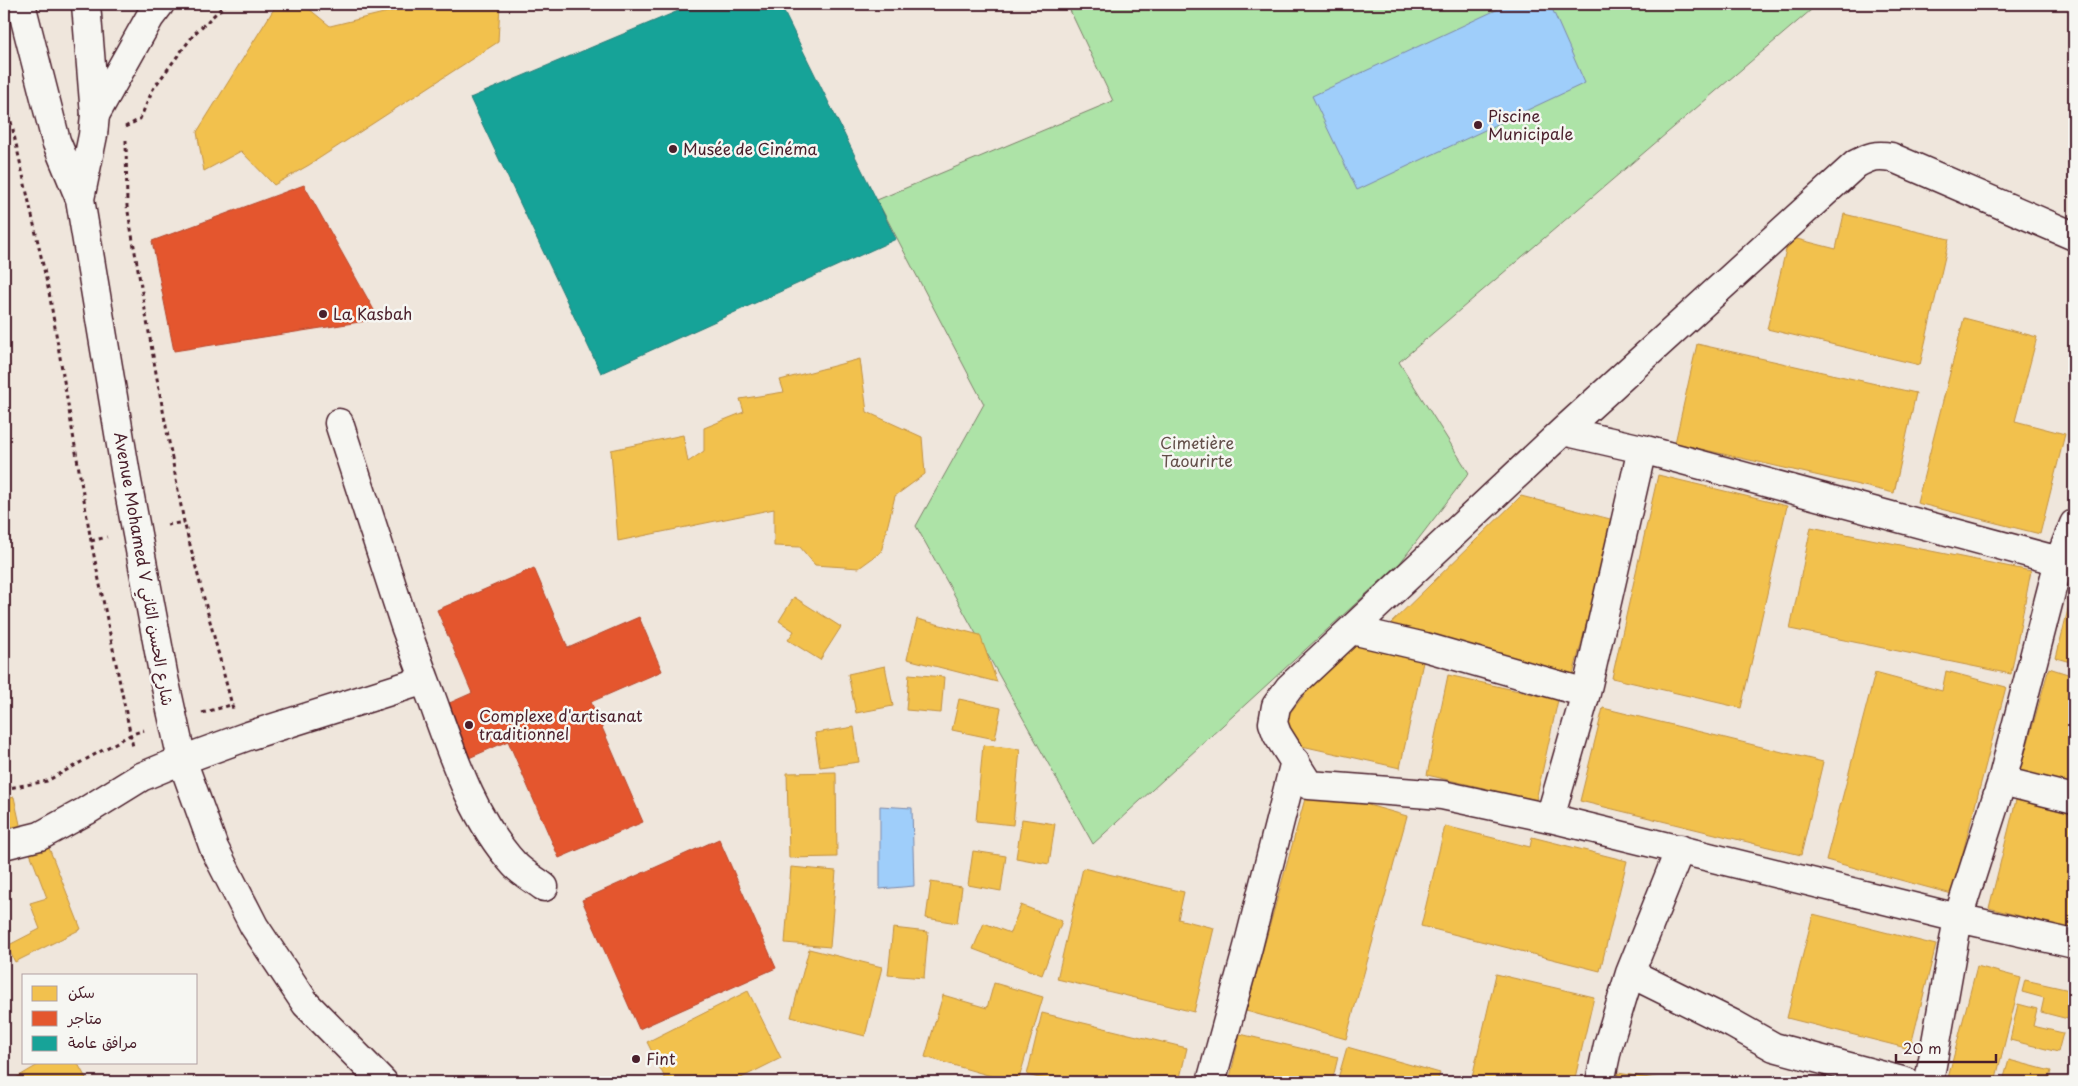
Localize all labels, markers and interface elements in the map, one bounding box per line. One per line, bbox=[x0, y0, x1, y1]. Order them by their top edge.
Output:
place label: Piscine Municipale bbox=[1488, 103, 1573, 145]
marker: Piscine Municipale bbox=[1472, 119, 1484, 131]
place label: Musée de Cinéma bbox=[683, 136, 817, 160]
marker: Musée de Cinéma bbox=[667, 143, 679, 155]
place label: La Kasbah bbox=[333, 301, 412, 325]
marker: La Kasbah bbox=[317, 308, 329, 320]
street label: Avenue Mohamed V شارع الحسن الثاني bbox=[105, 430, 181, 708]
park label: Cimetière Taourirte bbox=[1160, 430, 1234, 472]
place label: Complexe d'artisanat traditionnel bbox=[479, 703, 643, 745]
marker: Complexe d'artisanat traditionnel bbox=[463, 719, 475, 731]
legend bbox=[22, 974, 198, 1064]
text: سكن bbox=[68, 980, 95, 1003]
text: متاجر bbox=[66, 1006, 102, 1029]
text: مرافق عامة bbox=[68, 1030, 137, 1053]
scale bar bbox=[1896, 1031, 1996, 1063]
text: 20 m bbox=[1903, 1036, 1942, 1059]
place label: Fint bbox=[646, 1046, 676, 1070]
marker: Fint bbox=[630, 1053, 642, 1065]

